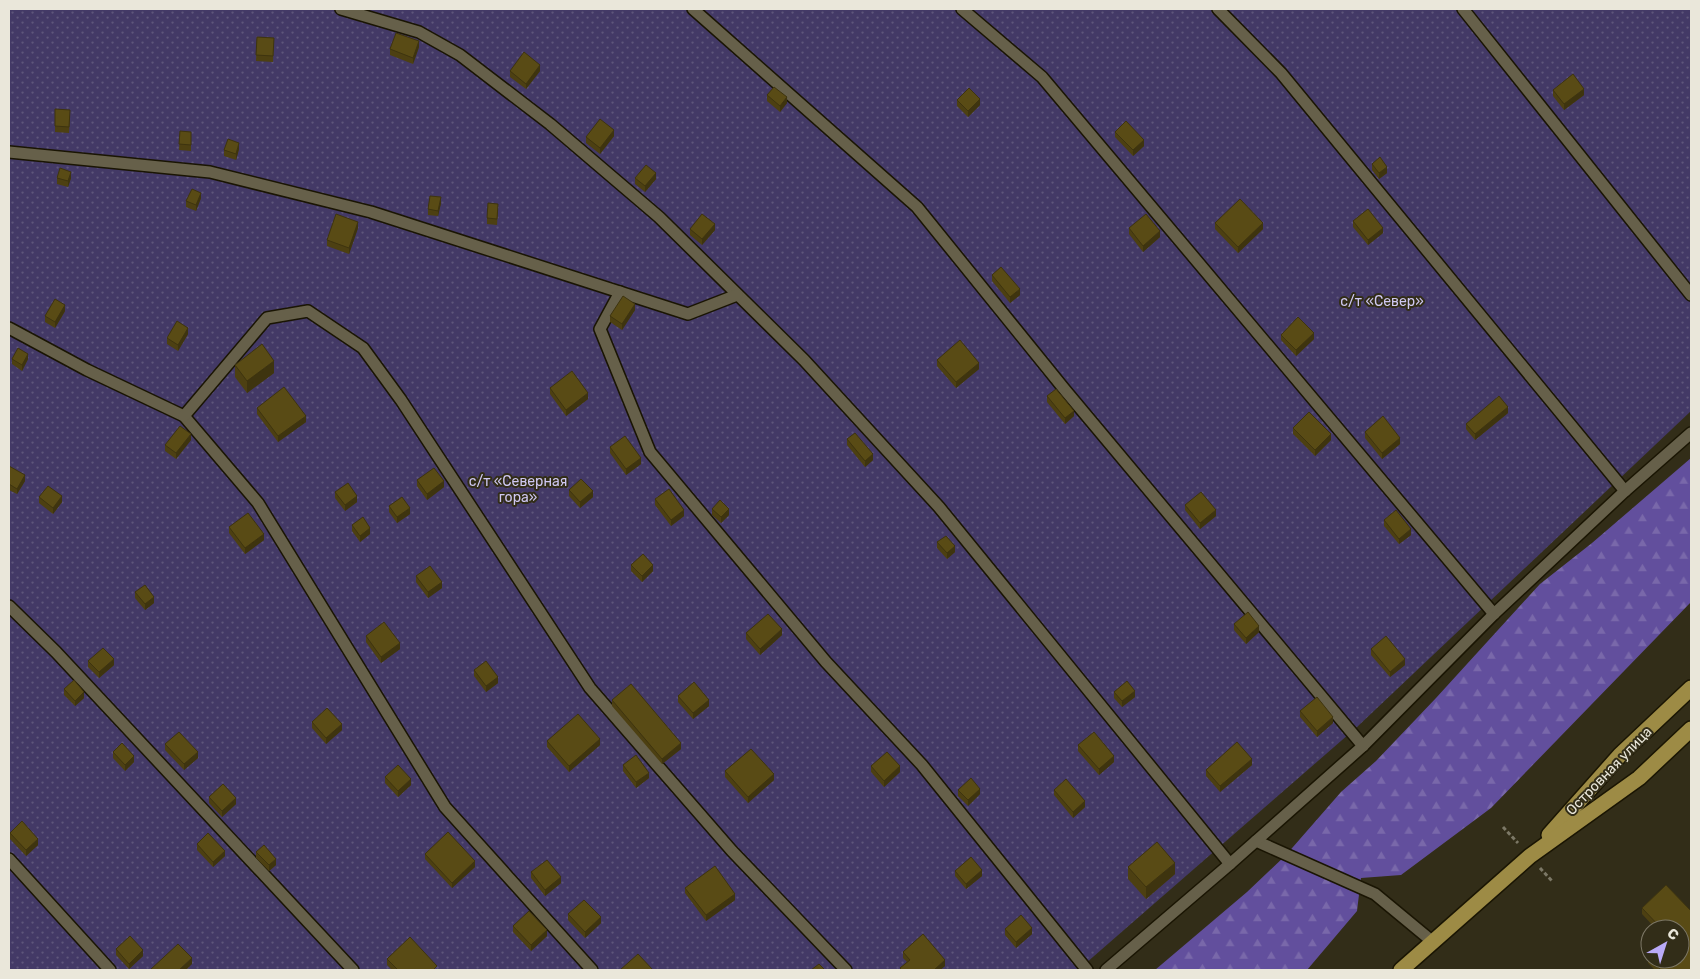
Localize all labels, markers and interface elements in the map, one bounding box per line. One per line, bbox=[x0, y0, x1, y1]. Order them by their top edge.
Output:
park label: с/т «Север» bbox=[1340, 293, 1424, 310]
park label: с/т «Северная гора» bbox=[469, 473, 567, 506]
street label: Островная улица bbox=[1563, 723, 1655, 819]
north arrow bbox=[1640, 919, 1690, 969]
text: С bbox=[1664, 925, 1682, 944]

